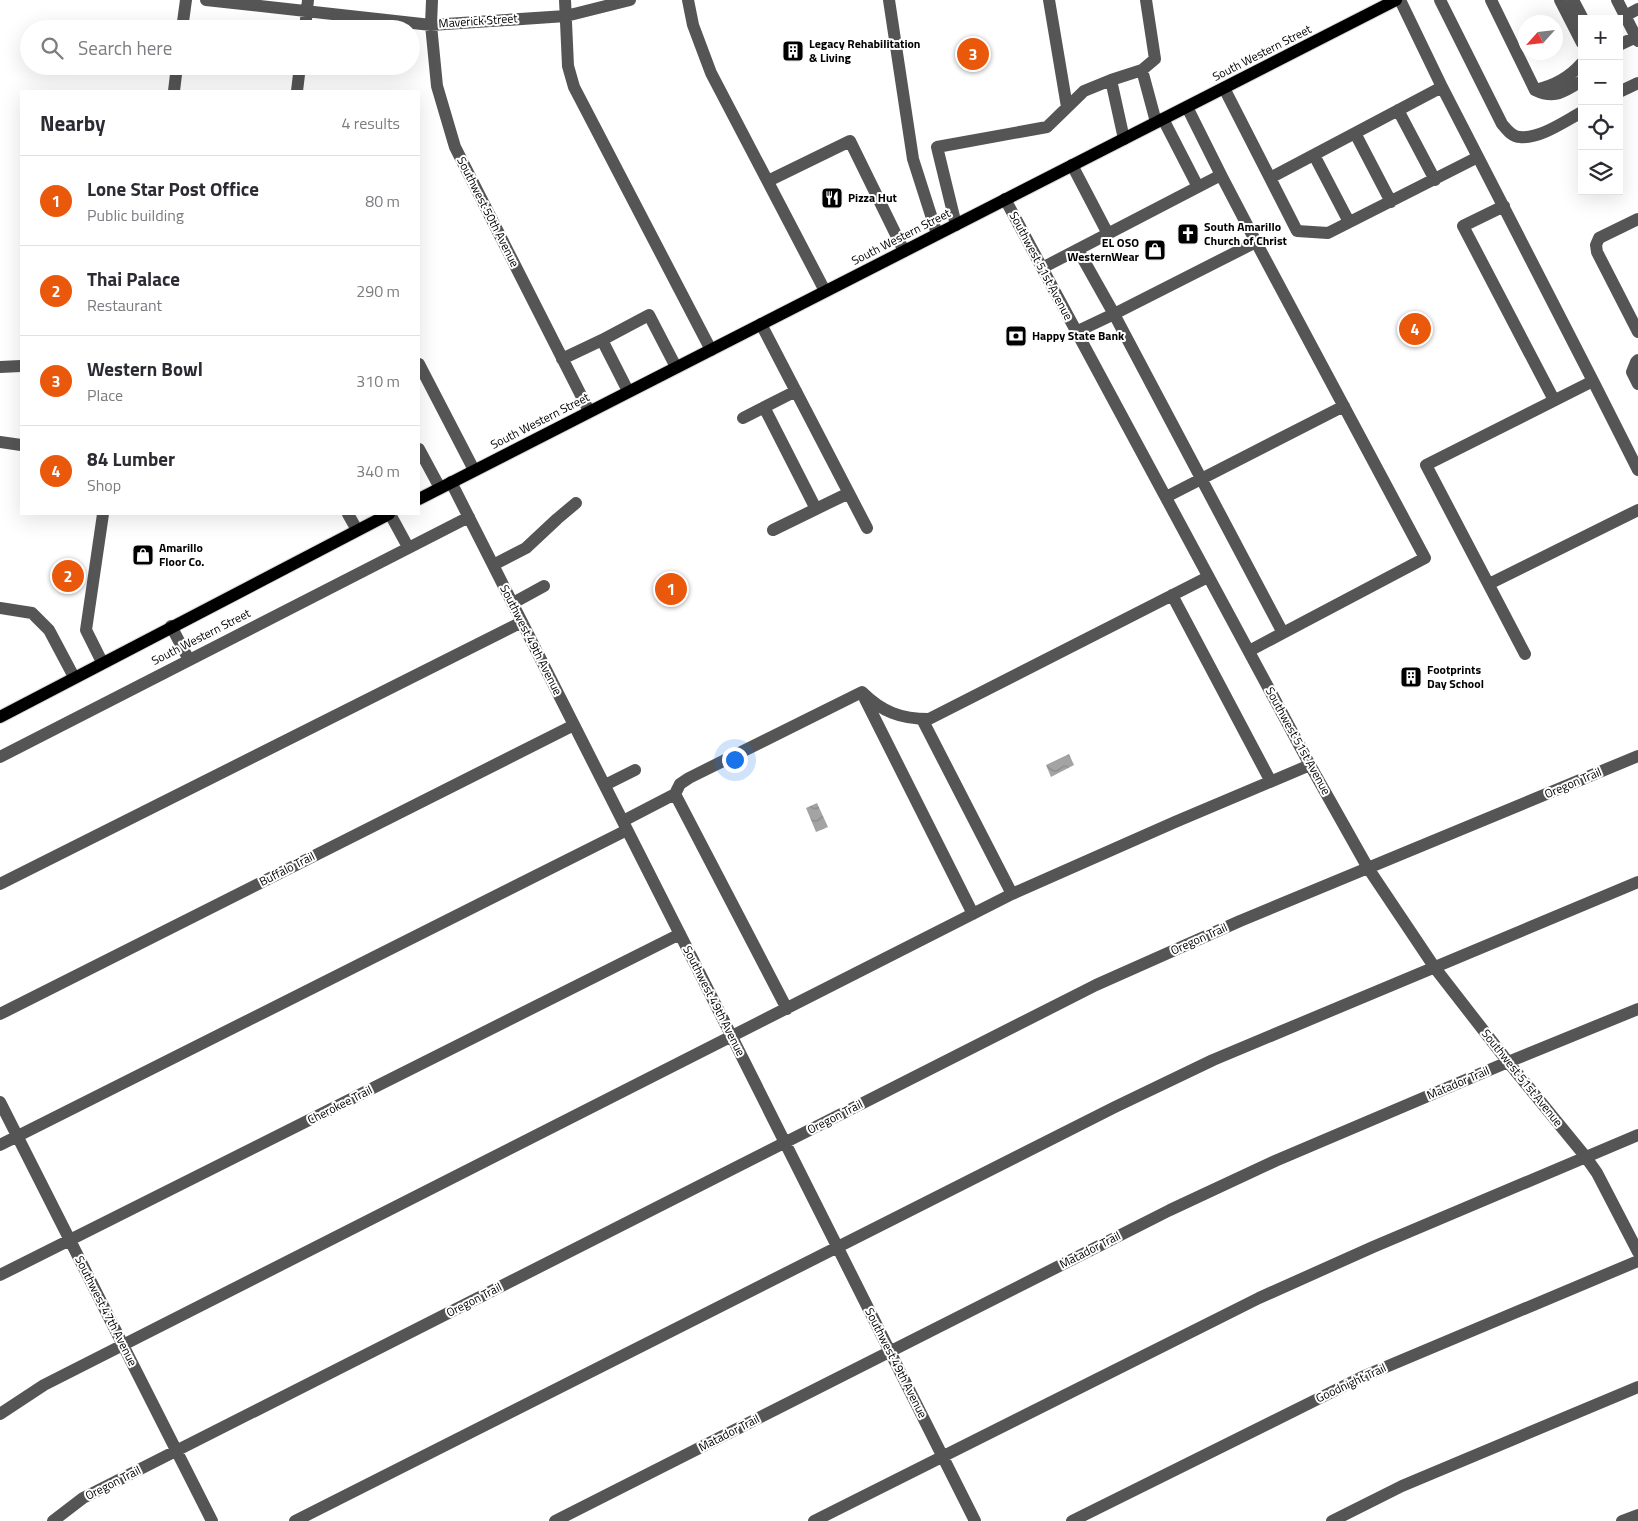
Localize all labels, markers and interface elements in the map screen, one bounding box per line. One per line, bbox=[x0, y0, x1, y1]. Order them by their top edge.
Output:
street label: Maverick Street bbox=[438, 8, 519, 33]
north arrow bbox=[1518, 15, 1563, 60]
map controls bbox=[1578, 15, 1623, 195]
button: + bbox=[1578, 15, 1623, 60]
street label: South Western Street bbox=[1209, 19, 1315, 86]
search box bbox=[20, 20, 420, 75]
text: Search here bbox=[78, 33, 172, 62]
icon: search bbox=[38, 34, 66, 62]
place label: Legacy Rehabilitation & Living bbox=[809, 34, 921, 67]
pin: 3 bbox=[957, 35, 989, 73]
building icon: Legacy Rehabilitation & Living bbox=[781, 39, 805, 63]
button: − bbox=[1578, 60, 1623, 105]
button: locate bbox=[1578, 105, 1623, 150]
text: Nearby bbox=[40, 107, 105, 139]
text: 4 results bbox=[341, 111, 400, 135]
button: layers bbox=[1578, 150, 1623, 195]
street label: Southwest 50th Avenue bbox=[452, 153, 525, 270]
text: Lone Star Post Office bbox=[87, 174, 259, 203]
restaurant icon: Pizza Hut bbox=[820, 186, 844, 210]
place label: Pizza Hut bbox=[848, 188, 898, 207]
text: 1 bbox=[52, 189, 60, 213]
text: 80 m bbox=[365, 189, 400, 213]
text: Public building bbox=[87, 203, 184, 227]
street label: South Western Street bbox=[848, 203, 954, 270]
street label: Southwest 51st Avenue bbox=[1005, 208, 1078, 324]
place label: South Amarillo Church of Christ bbox=[1204, 217, 1288, 250]
church icon: South Amarillo Church of Christ bbox=[1176, 222, 1200, 246]
place label: EL OSO WesternWear bbox=[1067, 233, 1140, 266]
shop icon: EL OSO WesternWear bbox=[1143, 238, 1167, 262]
text: Thai Palace bbox=[87, 264, 180, 293]
text: 2 bbox=[52, 279, 60, 303]
text: 290 m bbox=[356, 279, 400, 303]
text: Restaurant bbox=[87, 293, 162, 317]
pin: 4 bbox=[1399, 310, 1431, 348]
bank icon: Happy State Bank bbox=[1004, 324, 1028, 348]
place label: Happy State Bank bbox=[1032, 326, 1125, 345]
text: Western Bowl bbox=[87, 354, 203, 383]
text: 3 bbox=[52, 369, 60, 393]
text: 310 m bbox=[356, 369, 400, 393]
text: Place bbox=[87, 383, 123, 407]
street label: South Western Street bbox=[487, 387, 593, 454]
text: 84 Lumber bbox=[87, 444, 175, 473]
text: 4 bbox=[52, 459, 60, 483]
text: 340 m bbox=[356, 459, 400, 483]
text: Shop bbox=[87, 473, 121, 497]
place label: Amarillo Floor Co. bbox=[159, 538, 204, 571]
shop icon: Amarillo Floor Co. bbox=[131, 543, 155, 567]
pin: 2 bbox=[52, 557, 84, 595]
pin: 1 bbox=[655, 570, 687, 608]
street label: Southwest 49th Avenue bbox=[495, 581, 568, 698]
street label: South Western Street bbox=[148, 603, 254, 670]
place label: Footprints Day School bbox=[1427, 660, 1484, 693]
building icon: Footprints Day School bbox=[1399, 665, 1423, 689]
street label: Southwest 51st Avenue bbox=[1261, 683, 1336, 798]
your location bbox=[722, 747, 748, 773]
street label: Oregon Trail bbox=[1541, 762, 1604, 803]
street label: Buffalo Trail bbox=[256, 846, 318, 891]
street label: Oregon Trail bbox=[1167, 918, 1230, 960]
street label: Southwest 49th Avenue bbox=[678, 942, 751, 1059]
street label: Southwest 51st Avenue bbox=[1477, 1025, 1568, 1131]
street label: Matador Trail bbox=[1423, 1061, 1492, 1104]
street label: Cherokee Trail bbox=[304, 1080, 376, 1129]
street label: Oregon Trail bbox=[804, 1094, 866, 1139]
street label: Matador Trail bbox=[1056, 1226, 1124, 1273]
street label: Southwest 47th Avenue bbox=[70, 1252, 143, 1369]
street label: Oregon Trail bbox=[443, 1277, 505, 1322]
street label: Southwest 49th Avenue bbox=[860, 1304, 933, 1421]
street label: Goodnight Trail bbox=[1312, 1358, 1389, 1407]
street label: Matador Trail bbox=[695, 1409, 763, 1456]
street label: Oregon Trail bbox=[82, 1460, 144, 1505]

